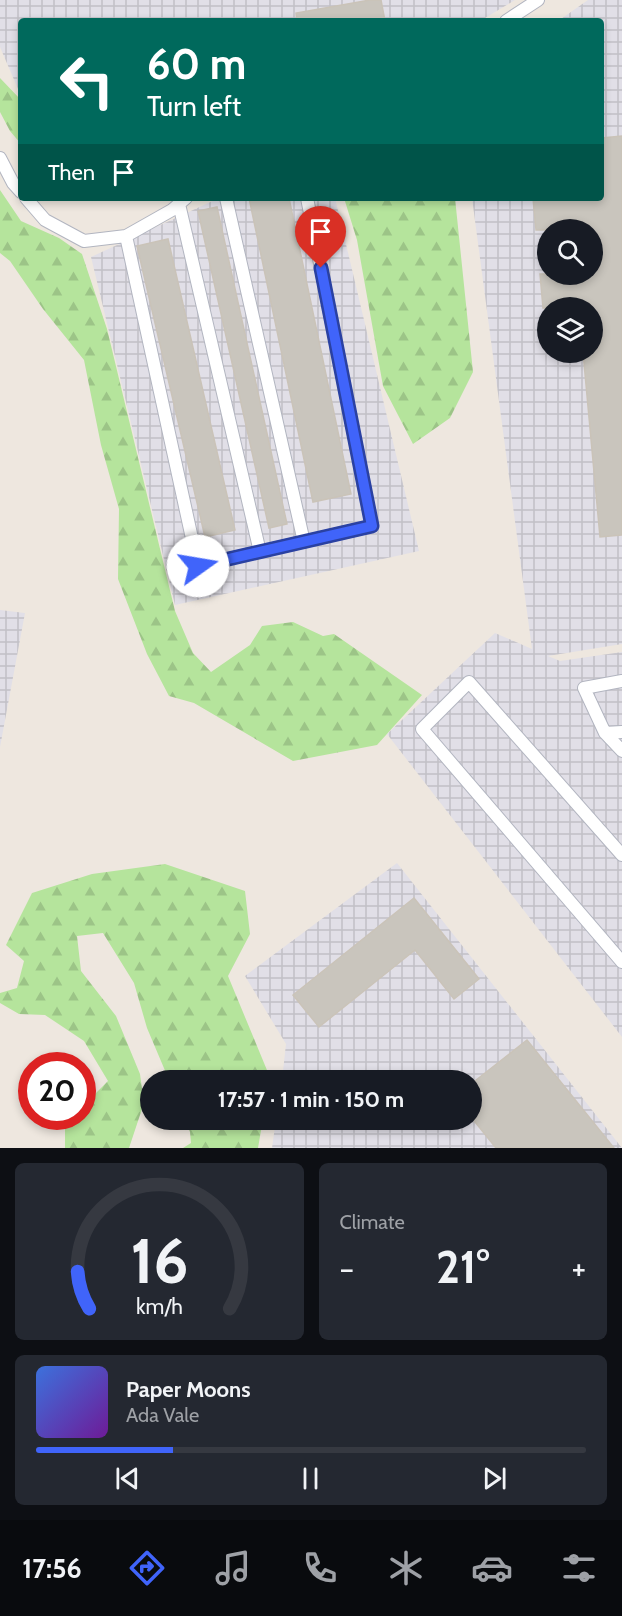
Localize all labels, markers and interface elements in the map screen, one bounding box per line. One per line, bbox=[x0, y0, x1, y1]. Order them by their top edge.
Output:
text: 60 m bbox=[147, 38, 246, 90]
icon: left bbox=[48, 42, 126, 120]
text: Turn left bbox=[147, 90, 241, 123]
icon: arrive bbox=[107, 156, 140, 189]
text: Then bbox=[48, 159, 95, 186]
pin bbox=[295, 206, 346, 268]
icon: arrive bbox=[304, 215, 337, 248]
map controls bbox=[537, 219, 603, 363]
button: search bbox=[537, 219, 603, 285]
button: layers bbox=[537, 297, 603, 363]
position arrow bbox=[166, 534, 230, 598]
speed limit sign: 20 bbox=[18, 1052, 96, 1130]
text: 17:57 · 1 min · 150 m bbox=[218, 1086, 404, 1113]
text: Climate bbox=[340, 1210, 405, 1234]
text: 16 bbox=[130, 1223, 188, 1299]
text: 21° bbox=[436, 1240, 489, 1294]
text: − bbox=[340, 1248, 354, 1288]
text: + bbox=[571, 1248, 586, 1288]
text: km/h bbox=[136, 1293, 183, 1319]
text: Paper Moons bbox=[126, 1376, 250, 1403]
text: Ada Vale bbox=[126, 1403, 199, 1427]
icon: previous bbox=[111, 1462, 144, 1495]
icon: pause bbox=[294, 1462, 327, 1495]
icon: next bbox=[478, 1462, 511, 1495]
icon: directions bbox=[126, 1547, 168, 1589]
icon: music bbox=[212, 1547, 254, 1589]
icon: phone bbox=[299, 1547, 341, 1589]
icon: climate bbox=[385, 1547, 427, 1589]
icon: car bbox=[471, 1547, 513, 1589]
icon: filters bbox=[558, 1547, 600, 1589]
text: 17:56 bbox=[22, 1552, 82, 1585]

